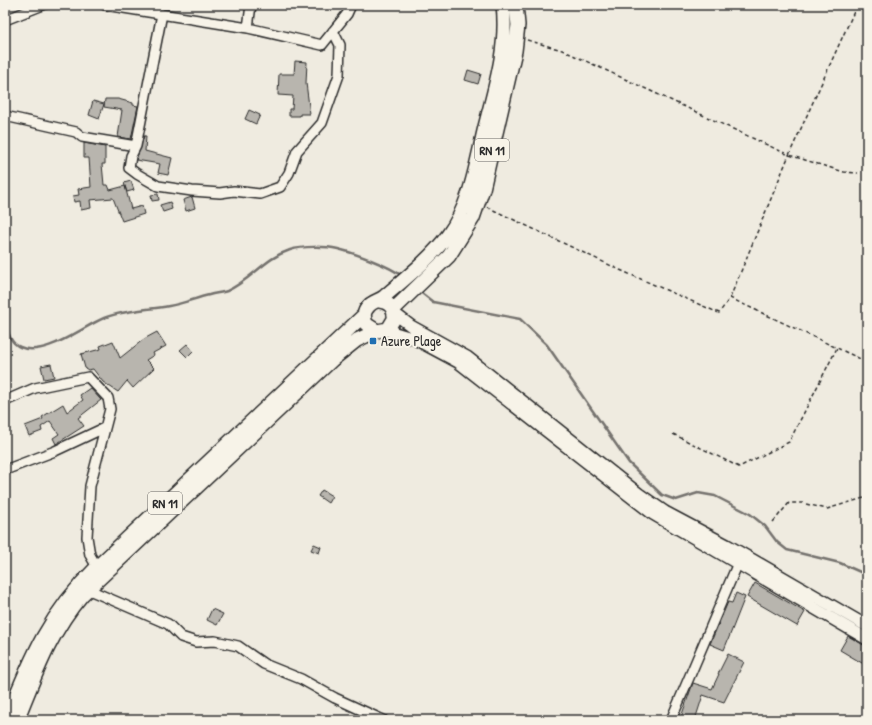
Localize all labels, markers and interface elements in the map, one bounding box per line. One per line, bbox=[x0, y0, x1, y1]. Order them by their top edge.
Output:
road number: RN 11 bbox=[475, 139, 509, 161]
place label: Azure Plage bbox=[381, 331, 442, 351]
marker: Azure Plage bbox=[368, 336, 378, 346]
road number: RN 11 bbox=[148, 492, 182, 514]

